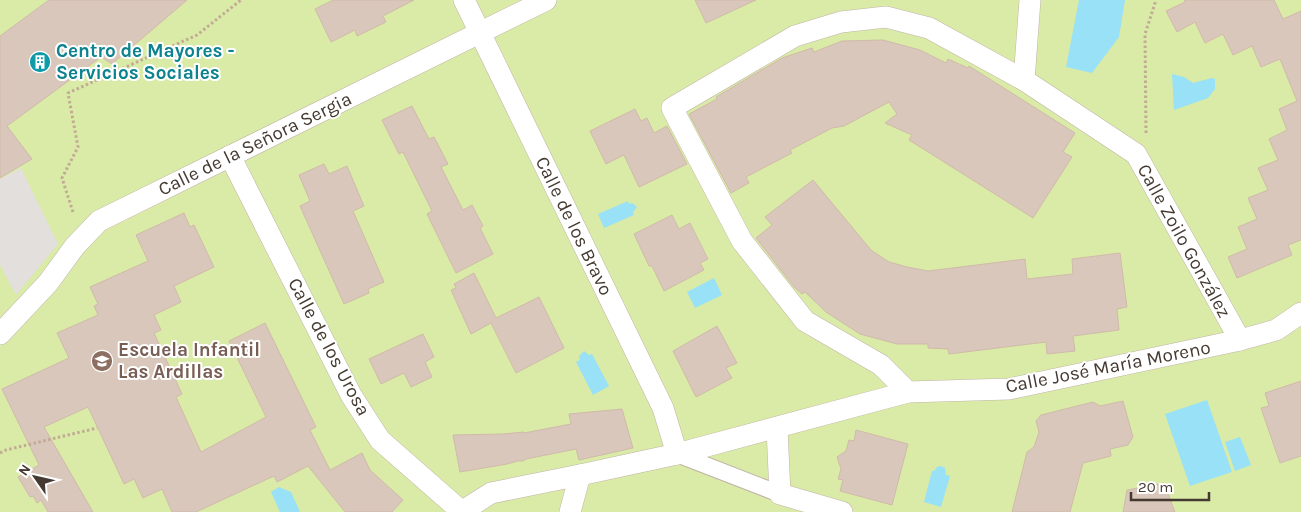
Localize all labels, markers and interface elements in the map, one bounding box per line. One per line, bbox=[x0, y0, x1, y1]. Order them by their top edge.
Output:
place label: Centro de Mayores - Servicios Sociales bbox=[56, 40, 235, 84]
building icon: Centro de Mayores - Servicios Sociales bbox=[28, 50, 52, 74]
street label: Calle de la Señora Sergia bbox=[155, 88, 355, 200]
street label: Calle de los Bravo bbox=[531, 153, 617, 299]
street label: Calle Zoilo González bbox=[1133, 160, 1235, 322]
street label: Calle de los Urosa bbox=[283, 274, 375, 420]
street label: Calle José María Moreno bbox=[1004, 336, 1212, 398]
place label: Escuela Infantil Las Ardillas bbox=[118, 339, 260, 383]
school or university icon: Escuela Infantil Las Ardillas bbox=[90, 349, 114, 373]
north arrow bbox=[10, 452, 60, 502]
text: N bbox=[15, 461, 34, 479]
scale bar bbox=[1131, 470, 1208, 502]
text: 20 m bbox=[1138, 478, 1173, 496]

